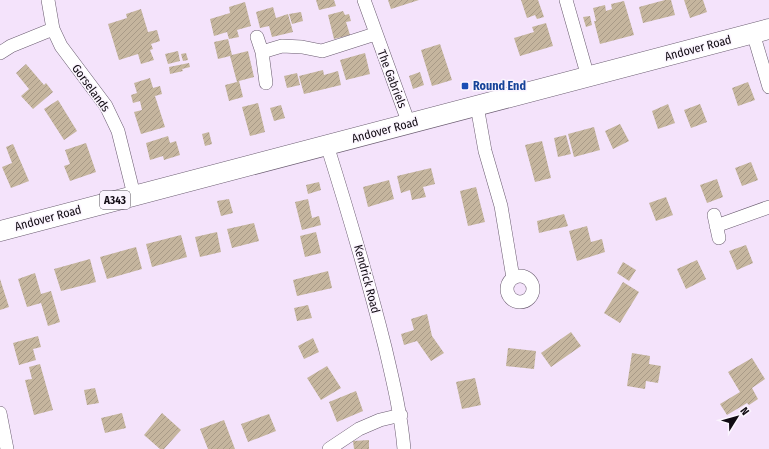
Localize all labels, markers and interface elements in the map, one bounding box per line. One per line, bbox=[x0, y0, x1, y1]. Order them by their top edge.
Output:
street label: Andover Road bbox=[663, 32, 733, 64]
street label: The Gabriels bbox=[374, 48, 410, 110]
street label: Gorselands bbox=[69, 62, 113, 114]
place label: Round End bbox=[473, 79, 526, 93]
marker: Round End bbox=[460, 81, 470, 91]
street label: Andover Road bbox=[350, 114, 420, 146]
road number: A343 bbox=[100, 191, 130, 209]
street label: Andover Road bbox=[13, 202, 83, 234]
street label: Kendrick Road bbox=[351, 243, 383, 315]
north arrow bbox=[717, 397, 757, 437]
text: N bbox=[737, 405, 752, 418]

